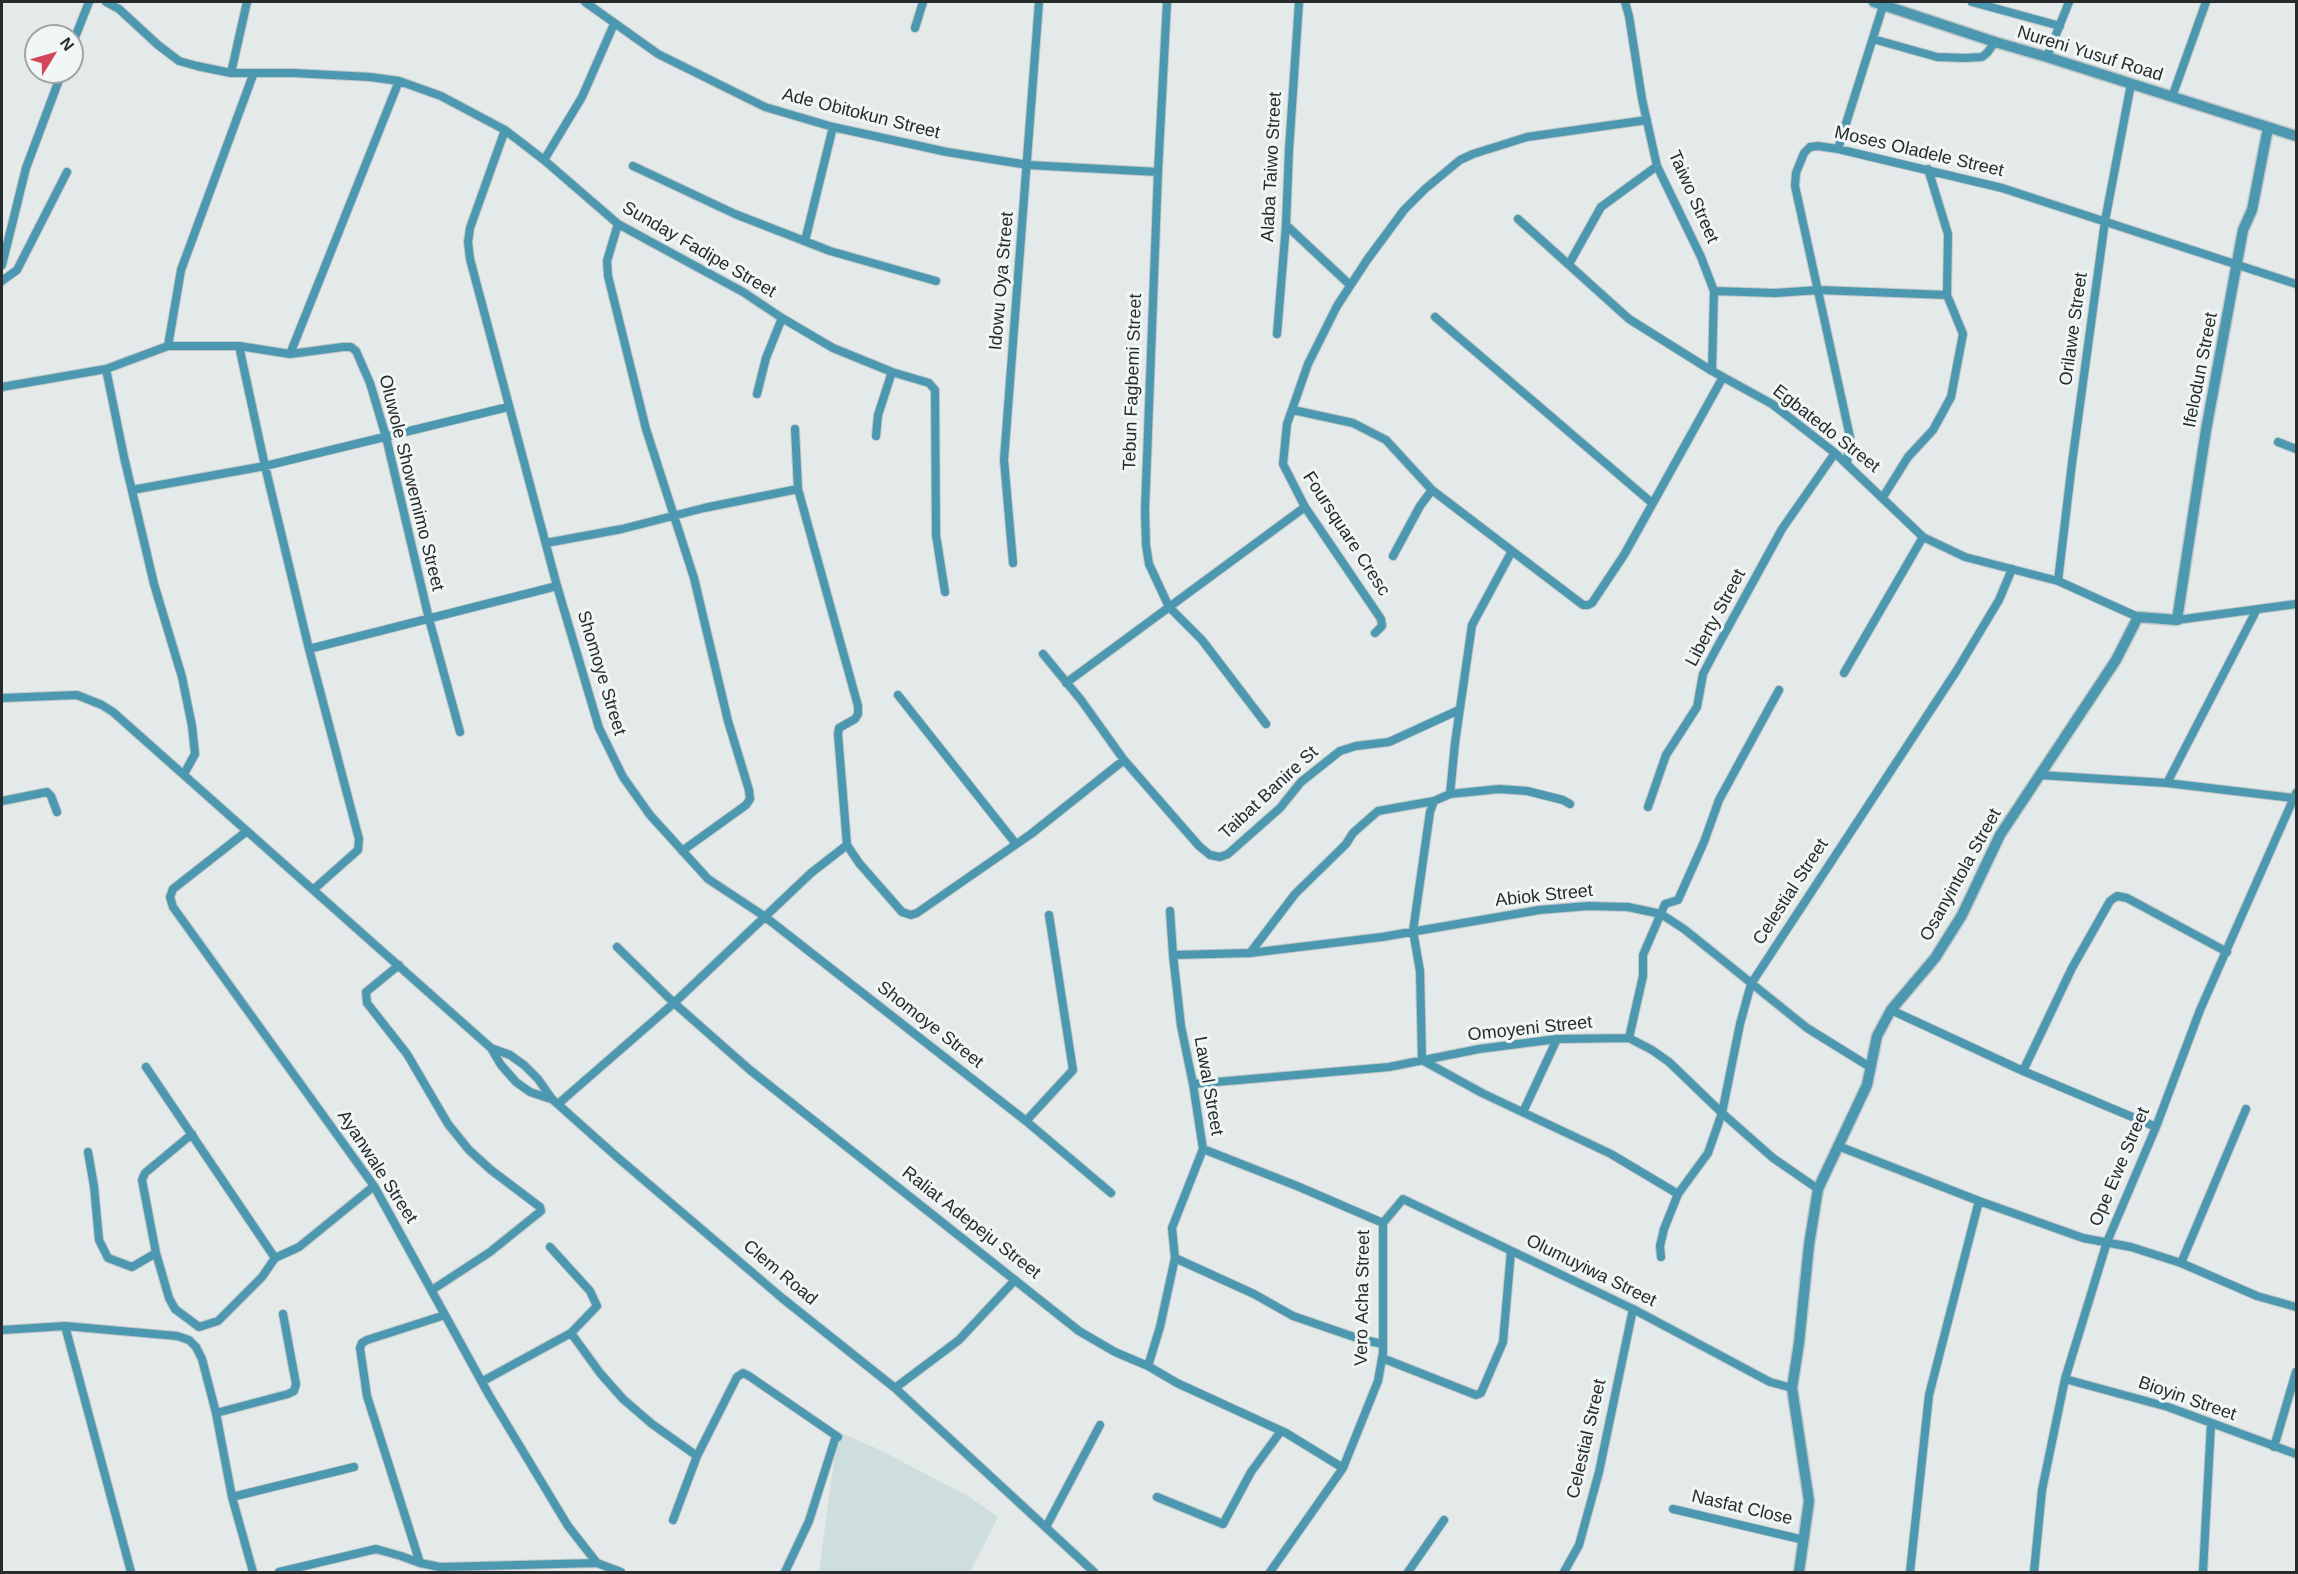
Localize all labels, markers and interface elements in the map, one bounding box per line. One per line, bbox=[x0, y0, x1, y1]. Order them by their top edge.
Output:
street label: Nureni Yusuf Road bbox=[2015, 22, 2165, 86]
north arrow bbox=[24, 24, 84, 84]
text: N bbox=[57, 34, 77, 54]
street label: Ade Obitokun Street bbox=[780, 84, 942, 144]
street label: Alaba Taiwo Street bbox=[1257, 91, 1287, 243]
street label: Moses Oladele Street bbox=[1832, 122, 2006, 182]
street label: Taiwo Street bbox=[1663, 147, 1723, 247]
street label: Sunday Fadipe Street bbox=[618, 197, 780, 303]
street label: Idowu Oya Street bbox=[985, 211, 1019, 351]
street label: Orilawe Street bbox=[2055, 271, 2093, 387]
street label: Tebun Fagbemi Street bbox=[1119, 293, 1147, 471]
street label: Ifelodun Street bbox=[2179, 310, 2223, 430]
street label: Oluwole Showemimo Street bbox=[374, 373, 448, 593]
street label: Egbatedo Street bbox=[1768, 380, 1884, 478]
street label: Foursquare Cresc bbox=[1298, 468, 1394, 600]
street label: Liberty Street bbox=[1681, 566, 1751, 670]
street label: Shomoye Street bbox=[572, 608, 630, 738]
street label: Taibat Banire St bbox=[1215, 742, 1323, 844]
street label: Osanyintola Street bbox=[1916, 805, 2006, 945]
street label: Celestial Street bbox=[1749, 835, 1833, 949]
street label: Abiok Street bbox=[1494, 880, 1594, 912]
street label: Shomoye Street bbox=[872, 977, 988, 1073]
street label: Omoyeni Street bbox=[1467, 1012, 1593, 1046]
street label: Lawal Street bbox=[1189, 1035, 1227, 1137]
street label: Ope Ewe Street bbox=[2085, 1104, 2155, 1230]
street label: Ayanwale Street bbox=[332, 1106, 422, 1228]
street label: Raliat Adepeju Street bbox=[897, 1162, 1045, 1284]
street label: Vero Acha Street bbox=[1351, 1230, 1375, 1366]
street label: Olumuyiwa Street bbox=[1522, 1230, 1660, 1312]
street label: Clem Road bbox=[739, 1236, 821, 1310]
street label: Bioyin Street bbox=[2135, 1372, 2239, 1426]
street label: Celestial Street bbox=[1563, 1377, 1611, 1501]
street label: Nasfat Close bbox=[1689, 1486, 1795, 1530]

